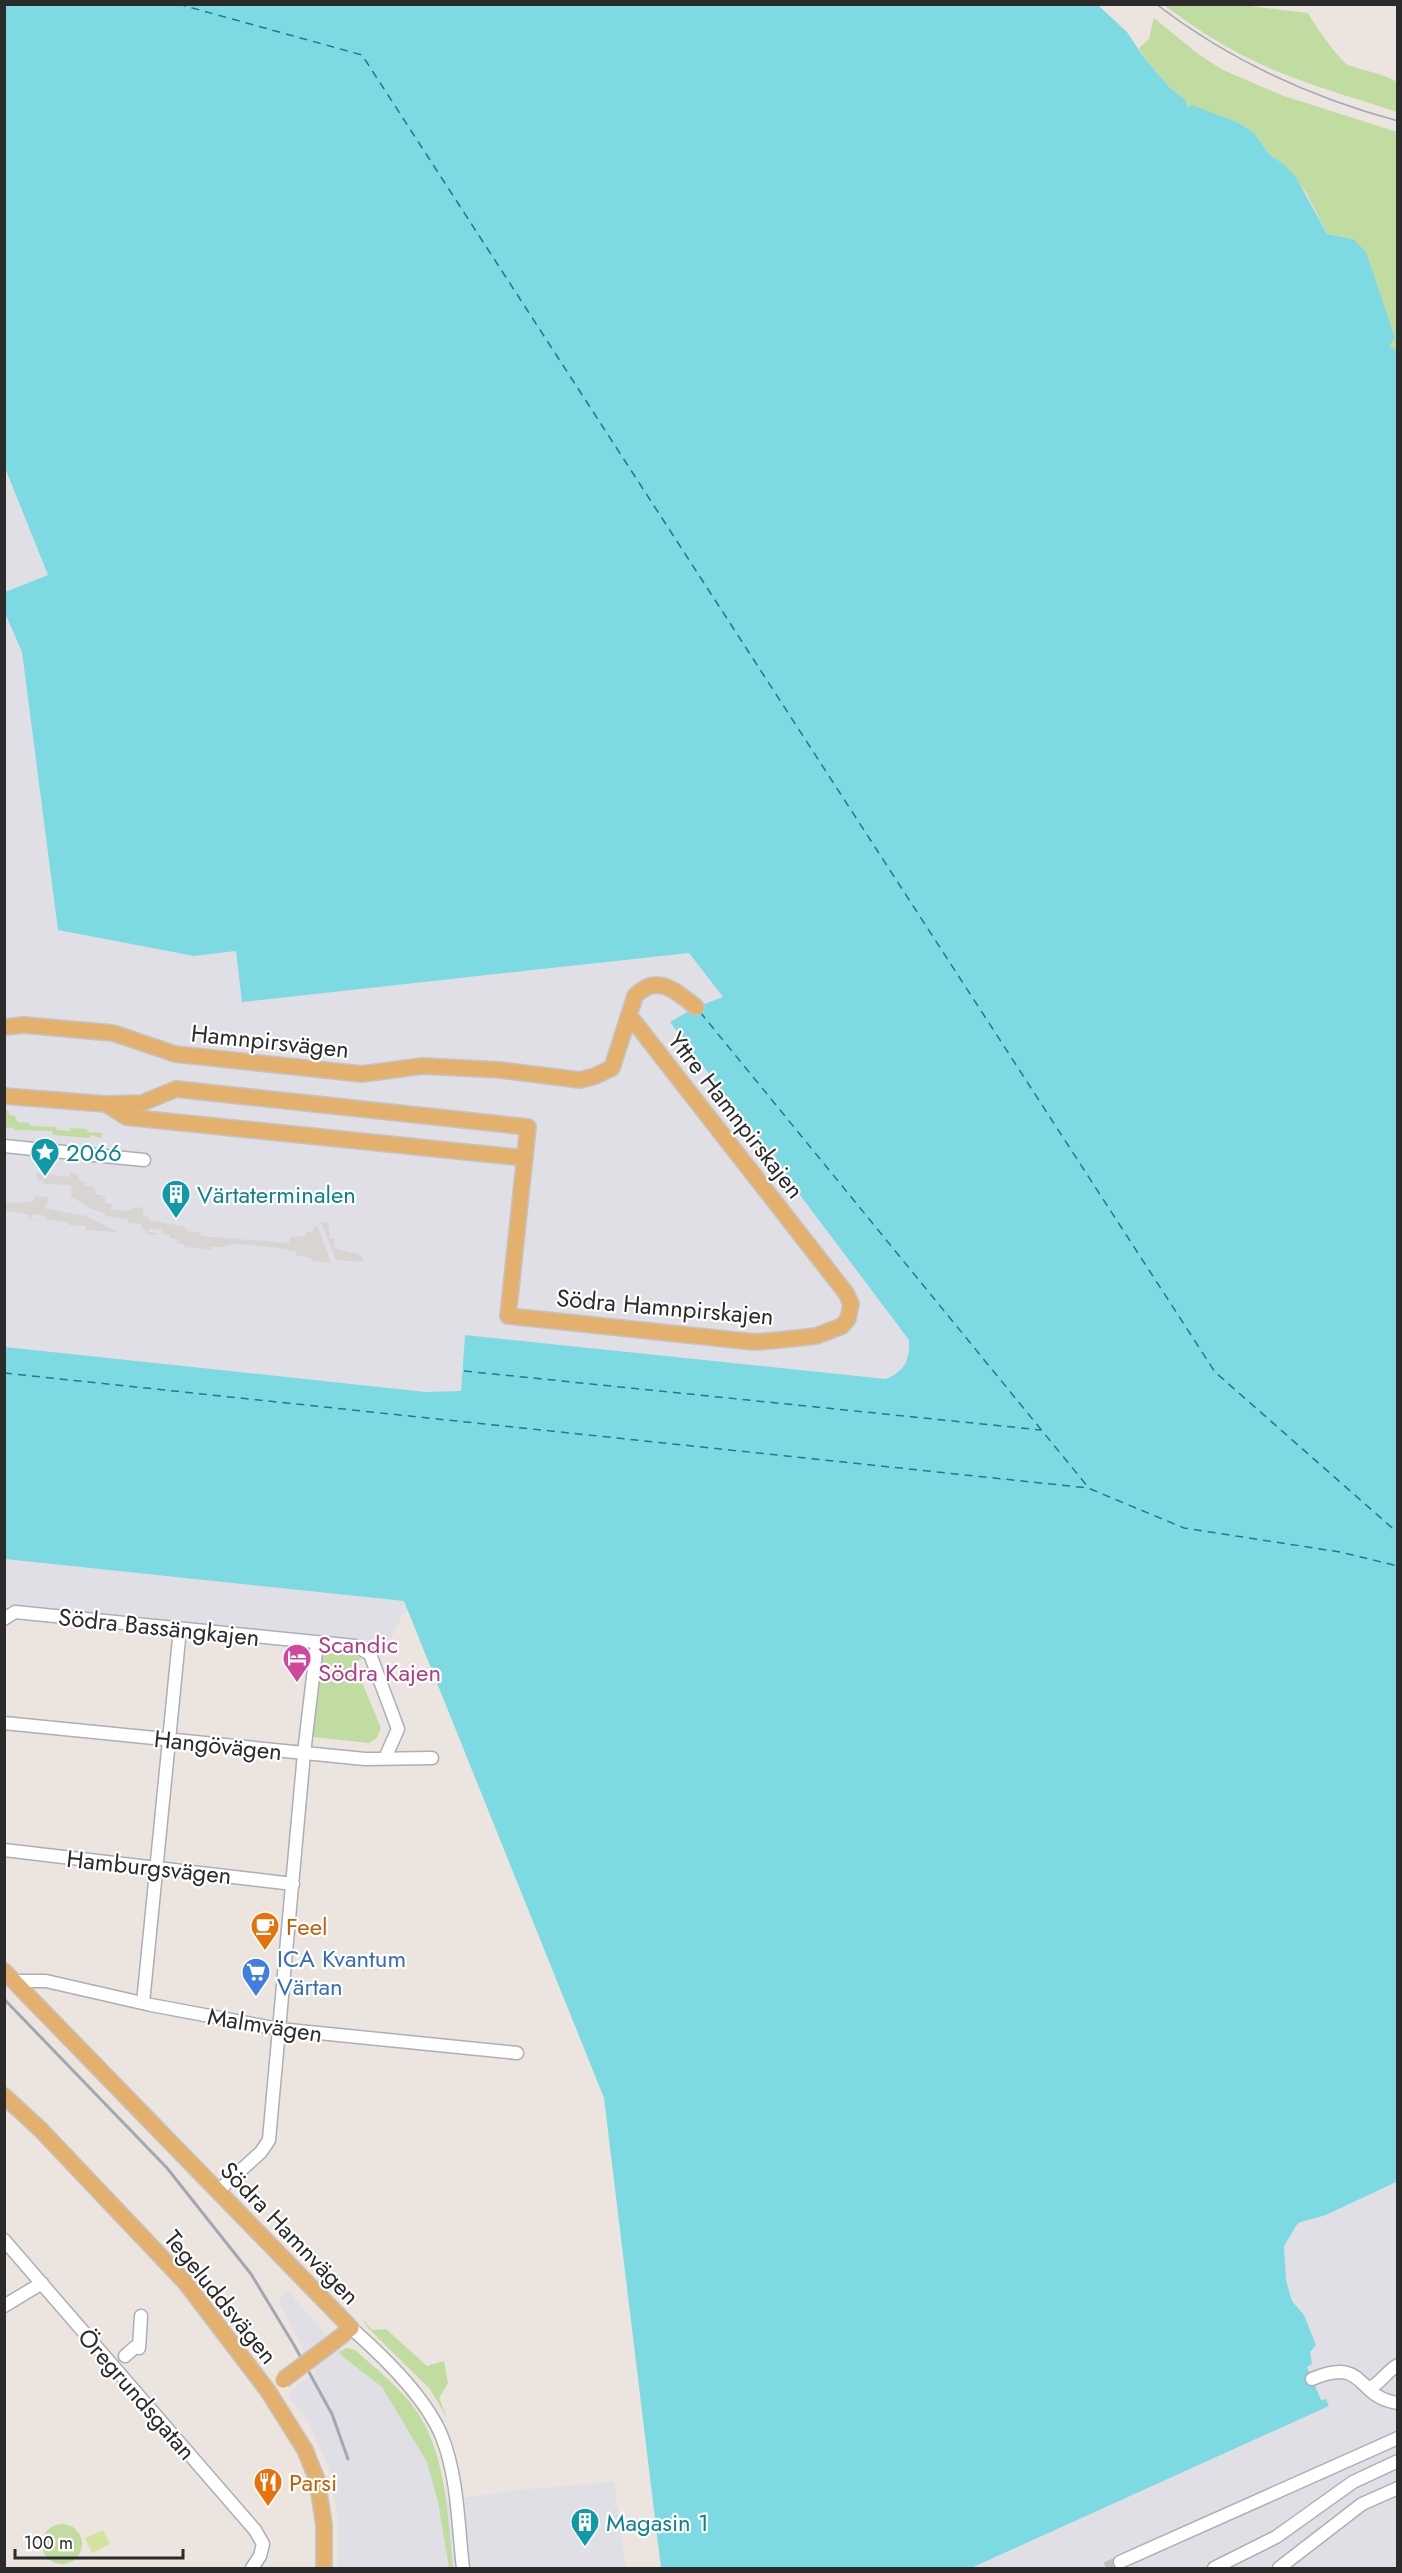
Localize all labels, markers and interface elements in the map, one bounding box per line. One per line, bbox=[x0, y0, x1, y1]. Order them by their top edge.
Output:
street label: Hamnpirsvägen bbox=[189, 1015, 351, 1067]
street label: Yttre Hamnpirskajen bbox=[660, 1024, 812, 1206]
place label: 2066 bbox=[66, 1135, 122, 1170]
place icon: 2066 bbox=[29, 1136, 61, 1178]
place label: Värtaterminalen bbox=[197, 1177, 356, 1212]
building icon: Värtaterminalen bbox=[160, 1178, 192, 1220]
street label: Södra Hamnpirskajen bbox=[555, 1280, 775, 1334]
street label: Södra Bassängkajen bbox=[57, 1599, 261, 1655]
place label: Scandic Södra Kajen bbox=[318, 1627, 441, 1690]
hotel icon: Scandic Södra Kajen bbox=[281, 1642, 313, 1684]
street label: Hangövägen bbox=[152, 1721, 284, 1769]
street label: Hamburgsvägen bbox=[65, 1841, 233, 1893]
place label: Feel bbox=[286, 1909, 328, 1944]
cafe icon: Feel bbox=[249, 1910, 281, 1952]
place label: ICA Kvantum Värtan bbox=[277, 1941, 406, 2004]
supermarket icon: ICA Kvantum Värtan bbox=[240, 1956, 272, 1998]
street label: Malmvägen bbox=[205, 1999, 325, 2051]
street label: Södra Hamnvägen bbox=[212, 2153, 368, 2313]
street label: Tegeluddsvägen bbox=[156, 2223, 286, 2371]
street label: Öregrundsgatan bbox=[70, 2320, 204, 2468]
place label: Parsi bbox=[289, 2465, 337, 2500]
restaurant icon: Parsi bbox=[252, 2466, 284, 2508]
place label: Magasin 1 bbox=[606, 2505, 709, 2540]
building icon: Magasin 1 bbox=[569, 2506, 601, 2548]
scale bar bbox=[15, 2522, 183, 2560]
text: 100 m bbox=[24, 2530, 73, 2556]

